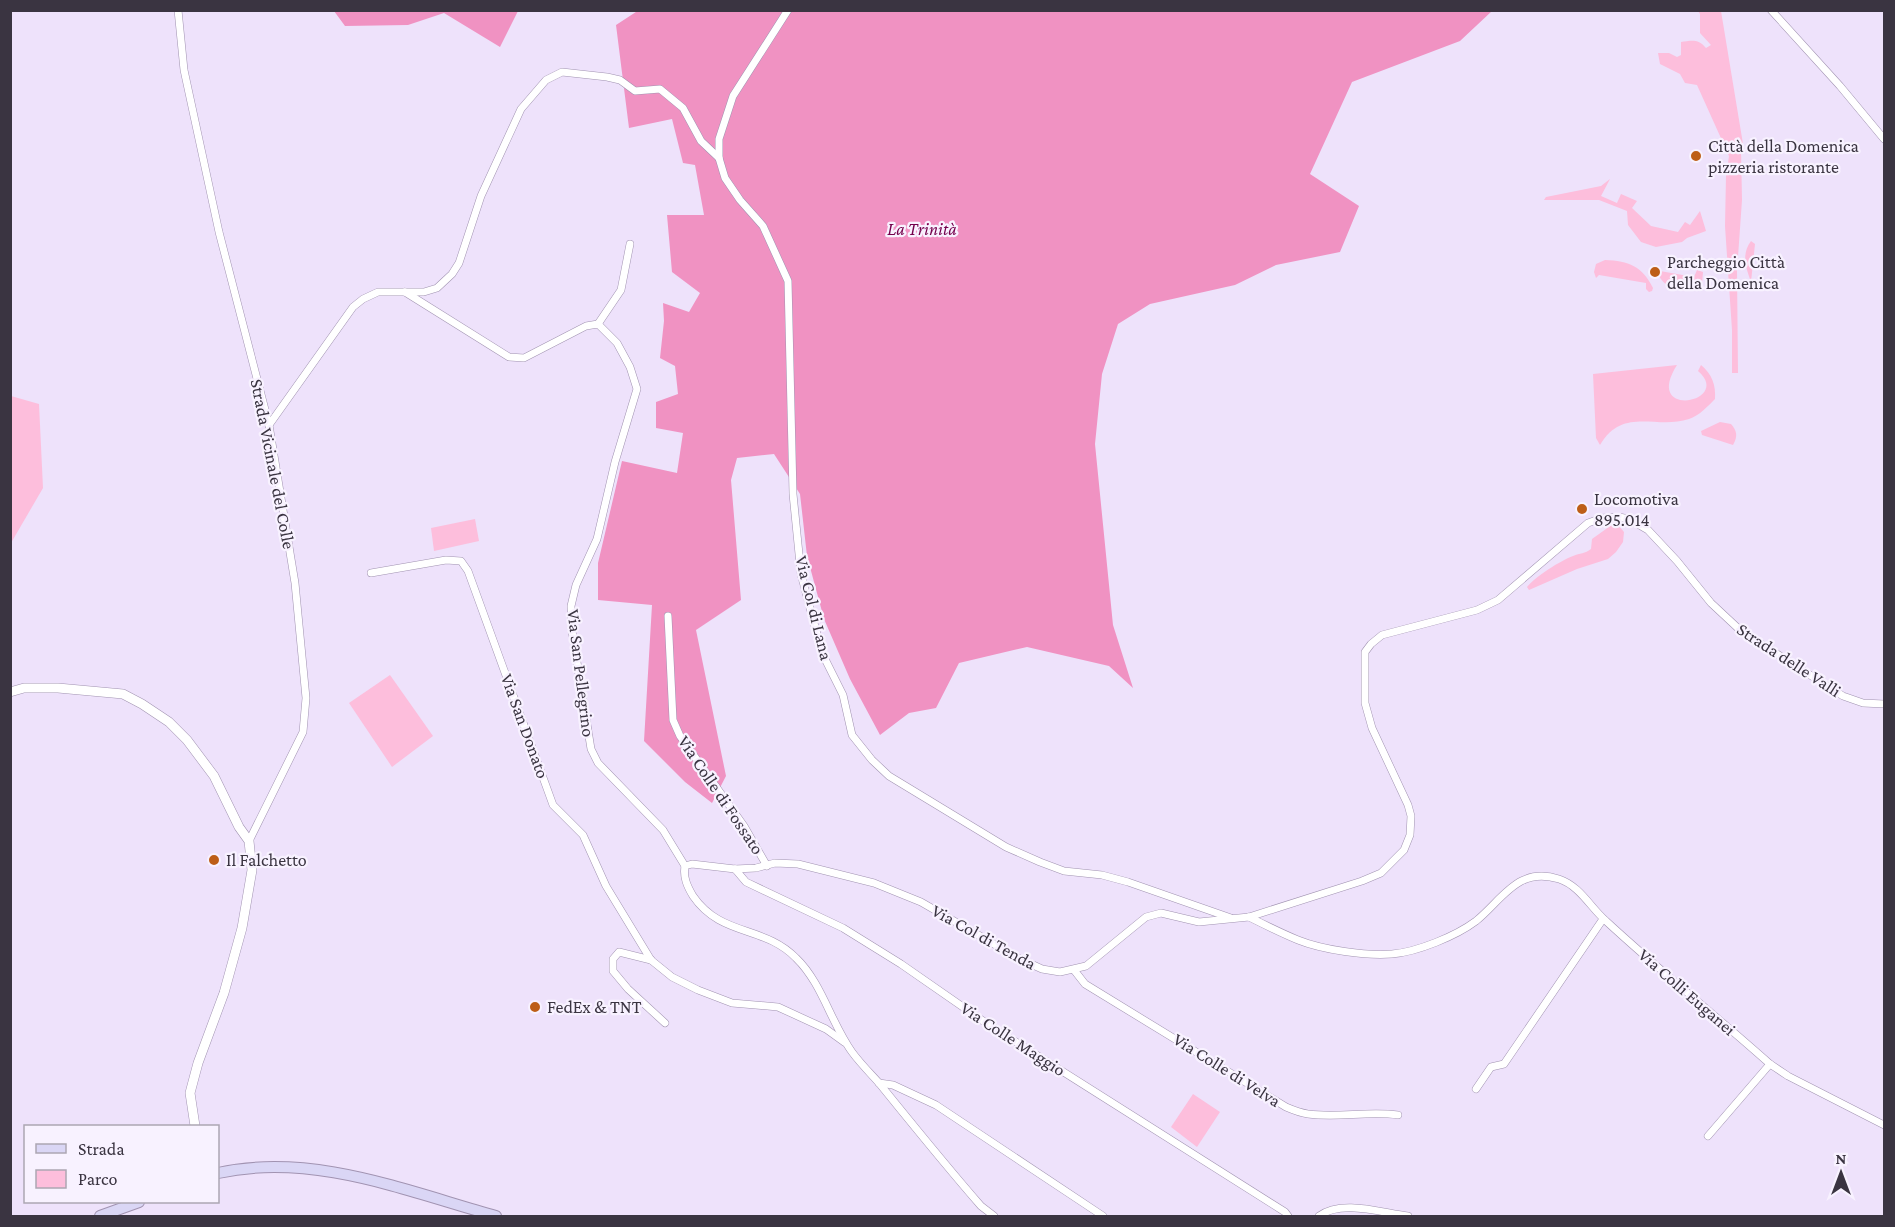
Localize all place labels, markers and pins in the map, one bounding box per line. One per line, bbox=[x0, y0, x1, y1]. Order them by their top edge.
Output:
place label: Città della Domenica pizzeria ristorante bbox=[1708, 136, 1859, 177]
marker: Città della Domenica pizzeria ristorante bbox=[1689, 149, 1703, 163]
place label: Parcheggio Città della Domenica bbox=[1667, 252, 1785, 293]
marker: Parcheggio Città della Domenica bbox=[1648, 265, 1662, 279]
place label: Locomotiva 895.014 bbox=[1594, 489, 1679, 530]
marker: Locomotiva 895.014 bbox=[1575, 502, 1589, 516]
place label: Il Falchetto bbox=[226, 850, 307, 870]
marker: Il Falchetto bbox=[207, 853, 221, 867]
place label: FedEx & TNT bbox=[547, 997, 642, 1017]
marker: FedEx & TNT bbox=[528, 1000, 542, 1014]

